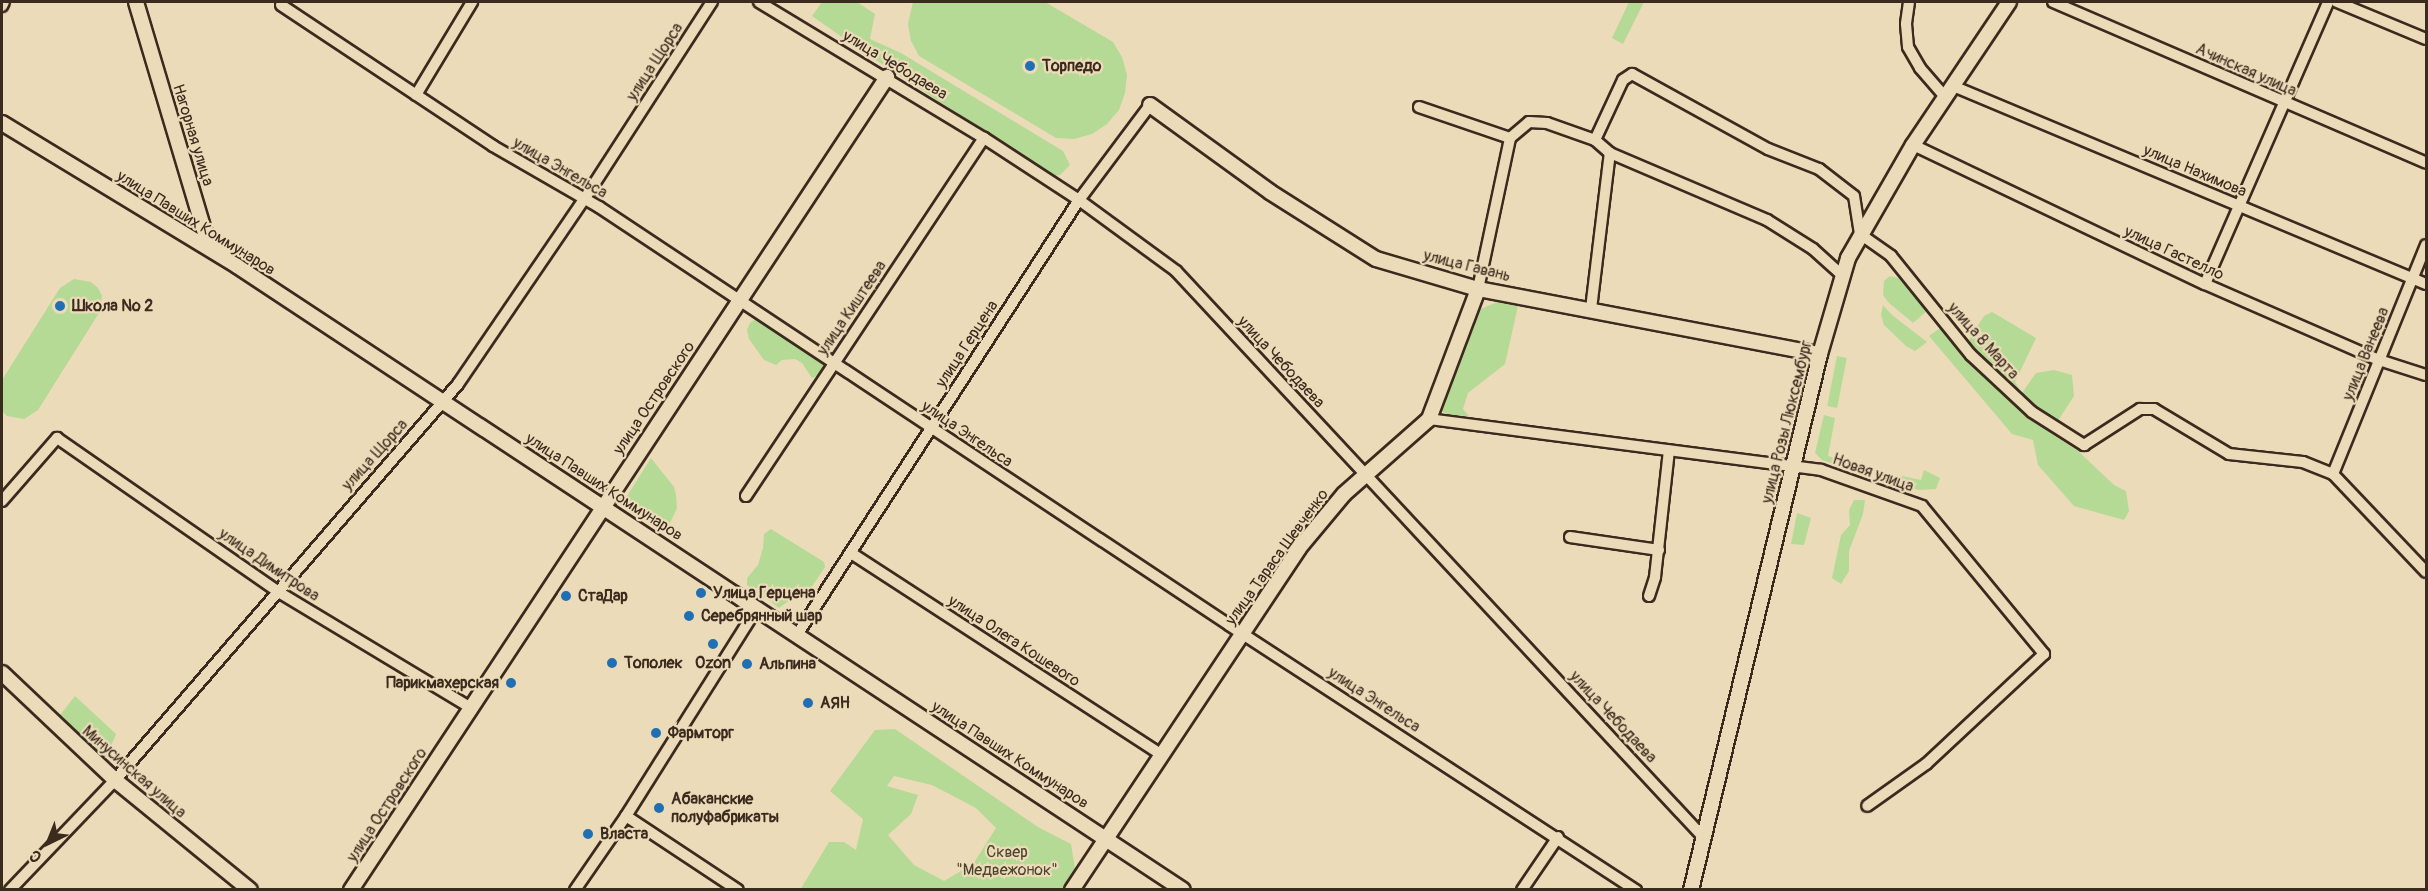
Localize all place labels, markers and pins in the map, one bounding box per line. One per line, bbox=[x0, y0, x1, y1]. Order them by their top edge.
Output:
place label: Торпедо bbox=[1042, 56, 1101, 76]
marker: Торпедо bbox=[1023, 59, 1037, 73]
place label: Школа № 2 bbox=[72, 296, 153, 316]
marker: Школа № 2 bbox=[53, 299, 67, 313]
place label: Улица Герцена bbox=[713, 583, 816, 603]
place label: СтаДар bbox=[578, 586, 628, 606]
marker: Улица Герцена bbox=[694, 586, 708, 600]
marker: СтаДар bbox=[559, 589, 573, 603]
place label: Серебрянный шар bbox=[701, 606, 822, 626]
marker: Серебрянный шар bbox=[682, 609, 696, 623]
marker: Ozon bbox=[706, 637, 720, 651]
place label: Тополек bbox=[624, 653, 683, 673]
place label: Ozon bbox=[695, 653, 731, 673]
place label: Альпина bbox=[759, 654, 816, 674]
marker: Тополек bbox=[605, 656, 619, 670]
marker: Альпина bbox=[740, 657, 754, 671]
place label: Парикмахерская bbox=[386, 673, 499, 693]
marker: Парикмахерская bbox=[504, 676, 518, 690]
place label: АЯН bbox=[820, 693, 850, 713]
marker: АЯН bbox=[801, 696, 815, 710]
place label: Фармторг bbox=[668, 723, 734, 743]
marker: Фармторг bbox=[649, 726, 663, 740]
place label: Абаканские полуфабрикаты bbox=[671, 789, 779, 827]
marker: Абаканские полуфабрикаты bbox=[652, 801, 666, 815]
place label: Власта bbox=[600, 824, 648, 844]
marker: Власта bbox=[581, 827, 595, 841]

